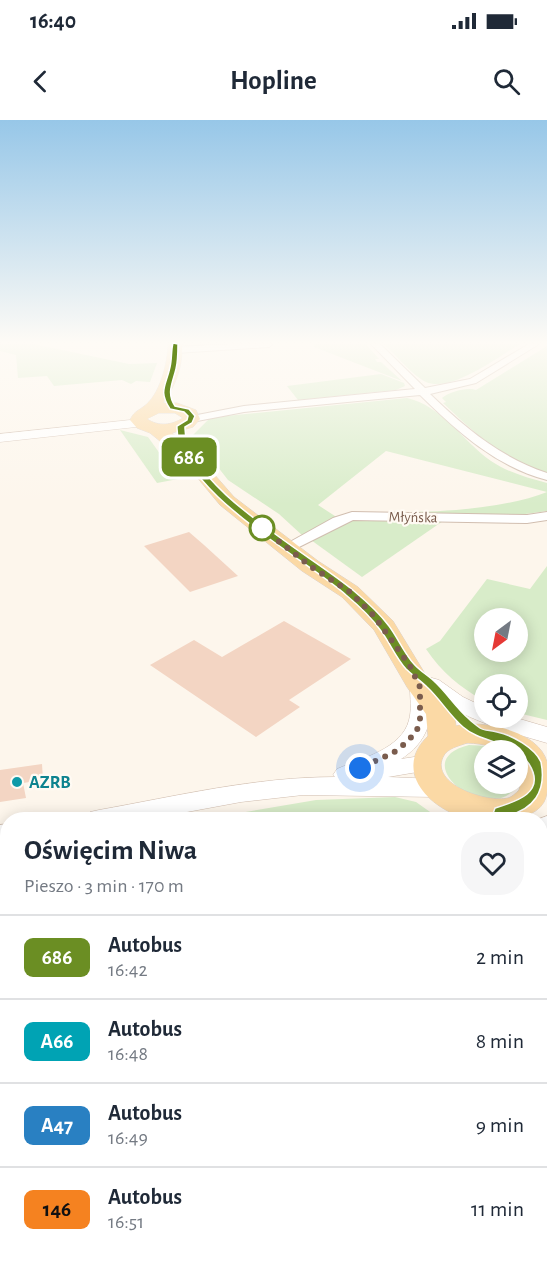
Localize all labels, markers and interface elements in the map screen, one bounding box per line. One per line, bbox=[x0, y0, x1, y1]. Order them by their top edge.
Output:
text: 16:40 bbox=[30, 10, 76, 32]
icon: back bbox=[24, 65, 57, 98]
icon: search bbox=[490, 65, 523, 98]
text: Hopline bbox=[230, 67, 317, 94]
line badge: 686 bbox=[154, 438, 224, 476]
text: 686 bbox=[174, 447, 204, 468]
street label: Młyńska bbox=[388, 510, 438, 525]
unlabelled marker bbox=[249, 515, 275, 541]
north arrow bbox=[474, 608, 528, 662]
map controls bbox=[474, 608, 528, 794]
button: locate bbox=[474, 674, 528, 728]
button: layers bbox=[474, 740, 528, 794]
your location bbox=[345, 753, 375, 783]
place label: AZRB bbox=[29, 774, 71, 792]
marker: AZRB bbox=[10, 775, 24, 789]
button: heart bbox=[461, 832, 524, 895]
text: Oświęcim Niwa bbox=[24, 837, 197, 865]
text: Pieszo · 3 min · 170 m bbox=[24, 876, 184, 896]
text: Autobus bbox=[108, 934, 182, 956]
text: 2 min bbox=[476, 946, 524, 968]
text: 686 bbox=[42, 947, 72, 968]
text: 16:42 bbox=[108, 960, 148, 980]
text: Autobus bbox=[108, 1018, 182, 1040]
text: 8 min bbox=[476, 1030, 524, 1052]
text: A66 bbox=[41, 1031, 73, 1052]
text: 16:48 bbox=[108, 1044, 148, 1064]
text: Autobus bbox=[108, 1102, 182, 1124]
text: 9 min bbox=[476, 1114, 524, 1136]
text: A47 bbox=[41, 1115, 73, 1136]
text: 16:49 bbox=[108, 1128, 148, 1148]
text: Autobus bbox=[108, 1186, 182, 1208]
text: 11 min bbox=[471, 1198, 524, 1220]
text: 146 bbox=[43, 1199, 71, 1220]
text: 16:51 bbox=[108, 1212, 144, 1232]

